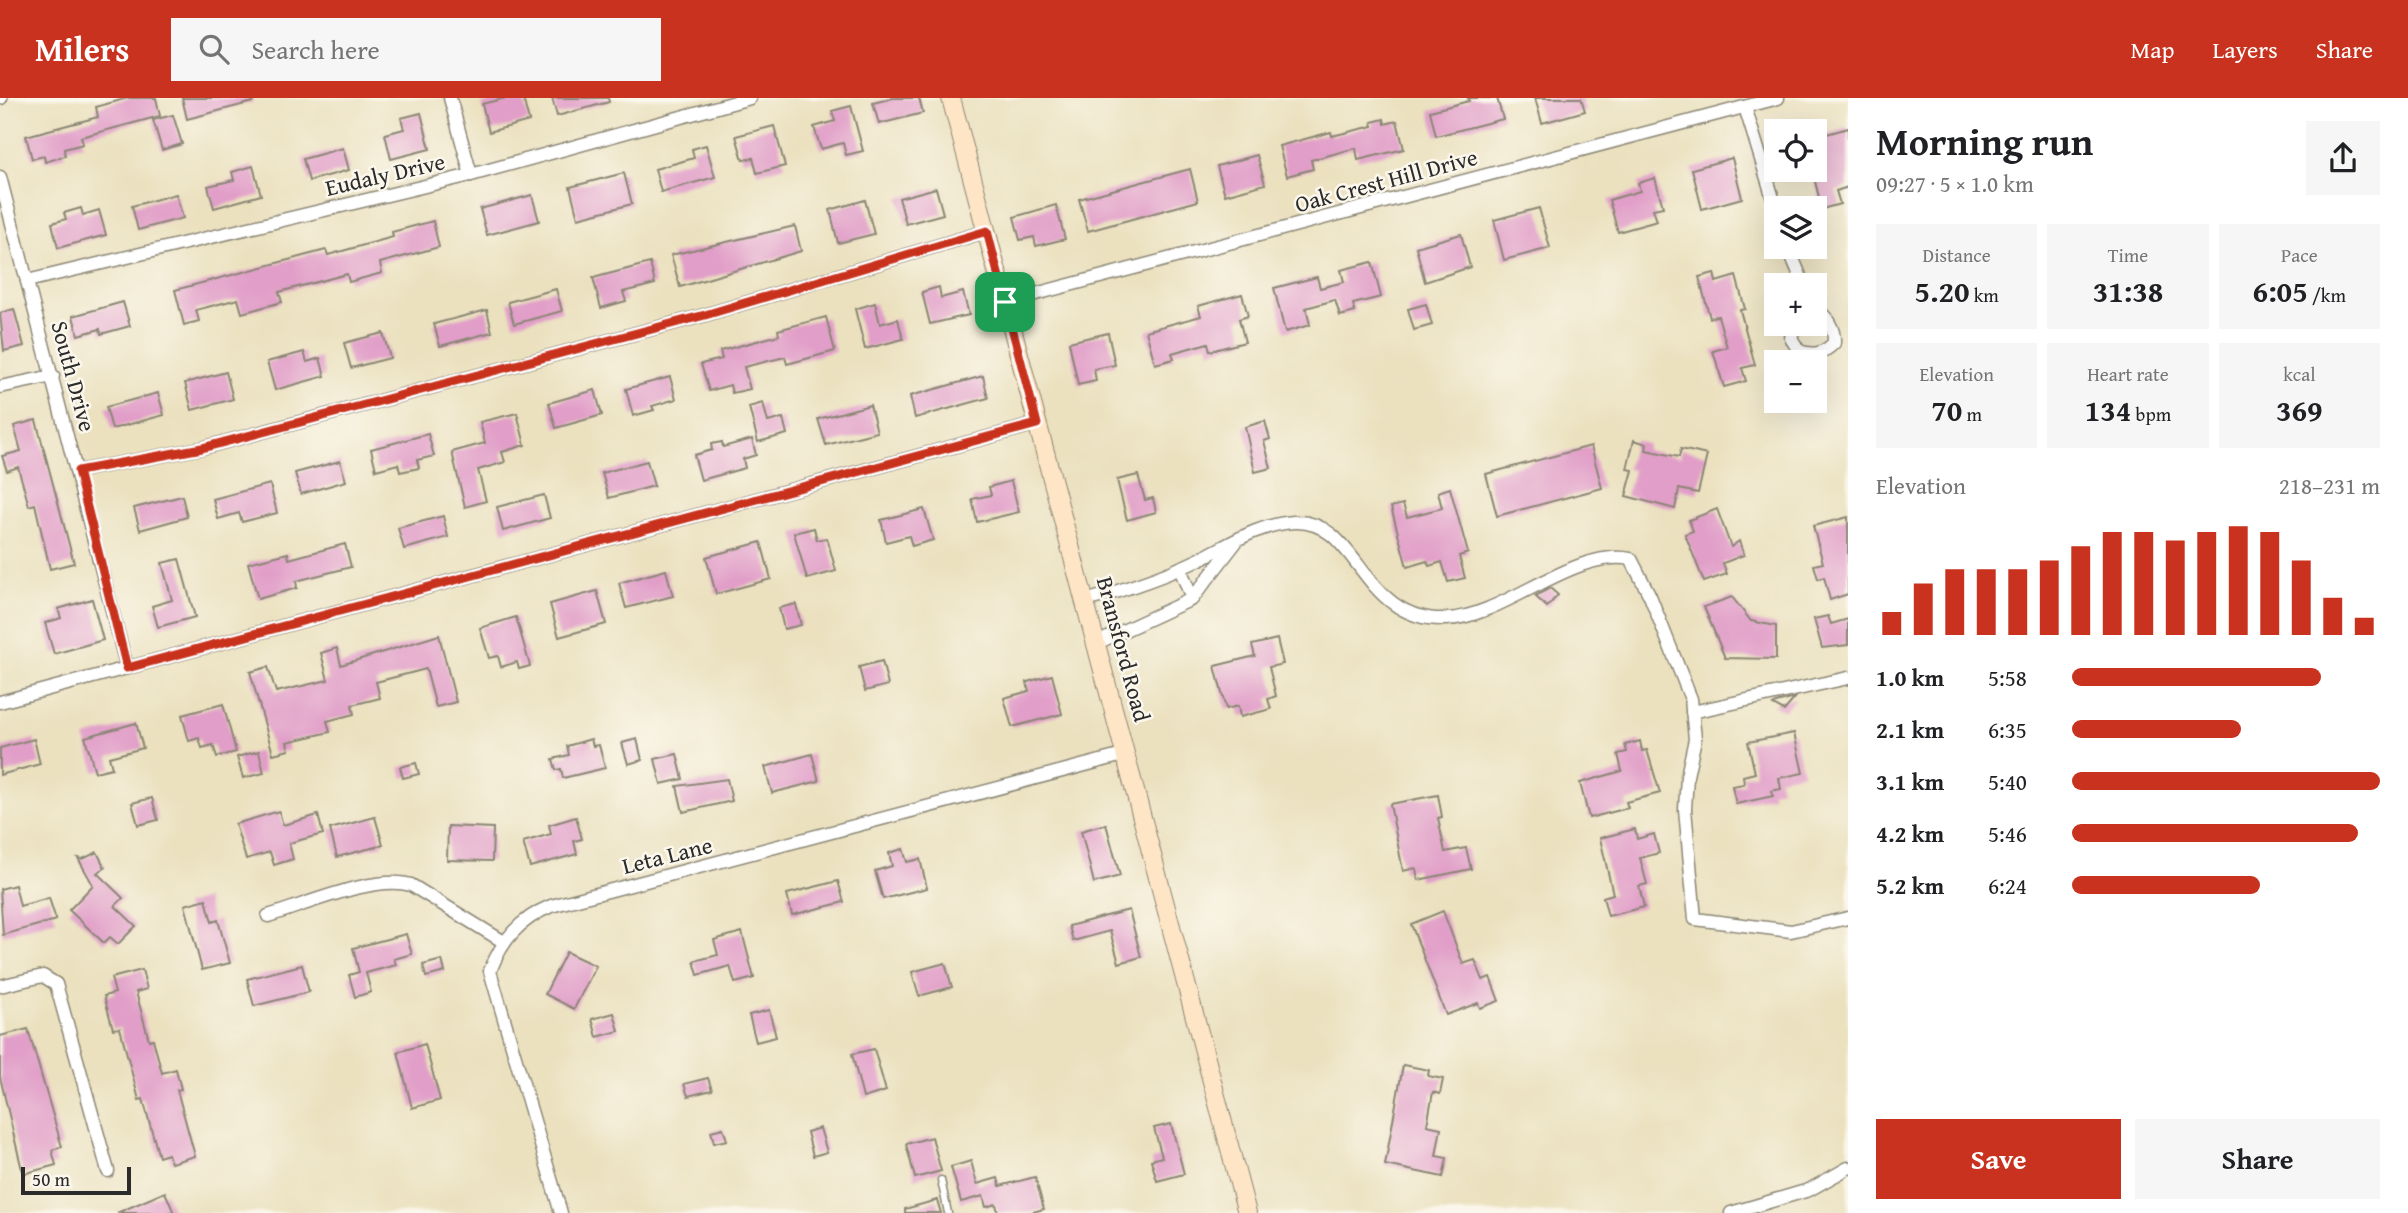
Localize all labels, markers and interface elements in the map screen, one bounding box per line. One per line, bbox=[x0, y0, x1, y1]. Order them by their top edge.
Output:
search box bbox=[171, 18, 661, 81]
text: Milers bbox=[35, 25, 129, 73]
icon: search bbox=[195, 30, 233, 68]
text: Search here bbox=[251, 30, 380, 69]
text: Map bbox=[2131, 32, 2174, 67]
text: Layers bbox=[2212, 32, 2278, 67]
text: Share bbox=[2316, 32, 2373, 67]
text: Morning run bbox=[1876, 113, 2093, 169]
map controls bbox=[1764, 119, 1827, 413]
button: locate bbox=[1764, 119, 1827, 182]
button: share bbox=[2306, 121, 2380, 195]
street label: Oak Crest Hill Drive bbox=[1291, 140, 1481, 220]
street label: Eudaly Drive bbox=[322, 144, 448, 204]
text: 09:27 · 5 × 1.0 km bbox=[1876, 167, 2034, 200]
button: layers bbox=[1764, 196, 1827, 259]
text: Distance bbox=[1923, 241, 1991, 269]
text: Time bbox=[2108, 241, 2148, 269]
text: Pace bbox=[2281, 241, 2318, 269]
text: 5.20 bbox=[1914, 269, 1970, 313]
text: 31:38 bbox=[2093, 269, 2163, 313]
text: 6:05 bbox=[2253, 269, 2308, 313]
pin bbox=[975, 272, 1035, 332]
button: + bbox=[1764, 273, 1827, 336]
text: km bbox=[1970, 281, 1999, 309]
text: /km bbox=[2308, 281, 2346, 309]
icon: arrive bbox=[986, 283, 1024, 321]
street label: South Drive bbox=[43, 317, 105, 435]
button: − bbox=[1764, 350, 1827, 413]
text: Elevation bbox=[1919, 360, 1994, 388]
text: Heart rate bbox=[2087, 360, 2169, 388]
text: kcal bbox=[2283, 360, 2316, 388]
text: 70 bbox=[1931, 388, 1962, 432]
text: 134 bbox=[2085, 388, 2131, 432]
text: 369 bbox=[2276, 388, 2323, 432]
text: m bbox=[1962, 400, 1982, 428]
text: bpm bbox=[2131, 400, 2171, 428]
text: Elevation bbox=[1876, 469, 1966, 502]
text: 218–231 m bbox=[2279, 469, 2380, 502]
street label: Bransford Road bbox=[1089, 573, 1159, 726]
text: 1.0 km bbox=[1876, 661, 1944, 694]
text: 5:58 bbox=[1988, 661, 2027, 694]
text: 2.1 km bbox=[1876, 713, 1944, 746]
text: 6:35 bbox=[1988, 713, 2027, 746]
text: 3.1 km bbox=[1876, 765, 1944, 798]
text: 5:40 bbox=[1988, 765, 2027, 798]
text: 4.2 km bbox=[1876, 817, 1944, 850]
text: 5:46 bbox=[1988, 817, 2027, 850]
street label: Leta Lane bbox=[618, 828, 716, 882]
text: 5.2 km bbox=[1876, 869, 1944, 902]
text: 6:24 bbox=[1988, 869, 2027, 902]
button: Save bbox=[1876, 1119, 2121, 1199]
button: Share bbox=[2135, 1119, 2380, 1199]
scale bar bbox=[21, 1164, 131, 1196]
text: 50 m bbox=[32, 1165, 70, 1193]

